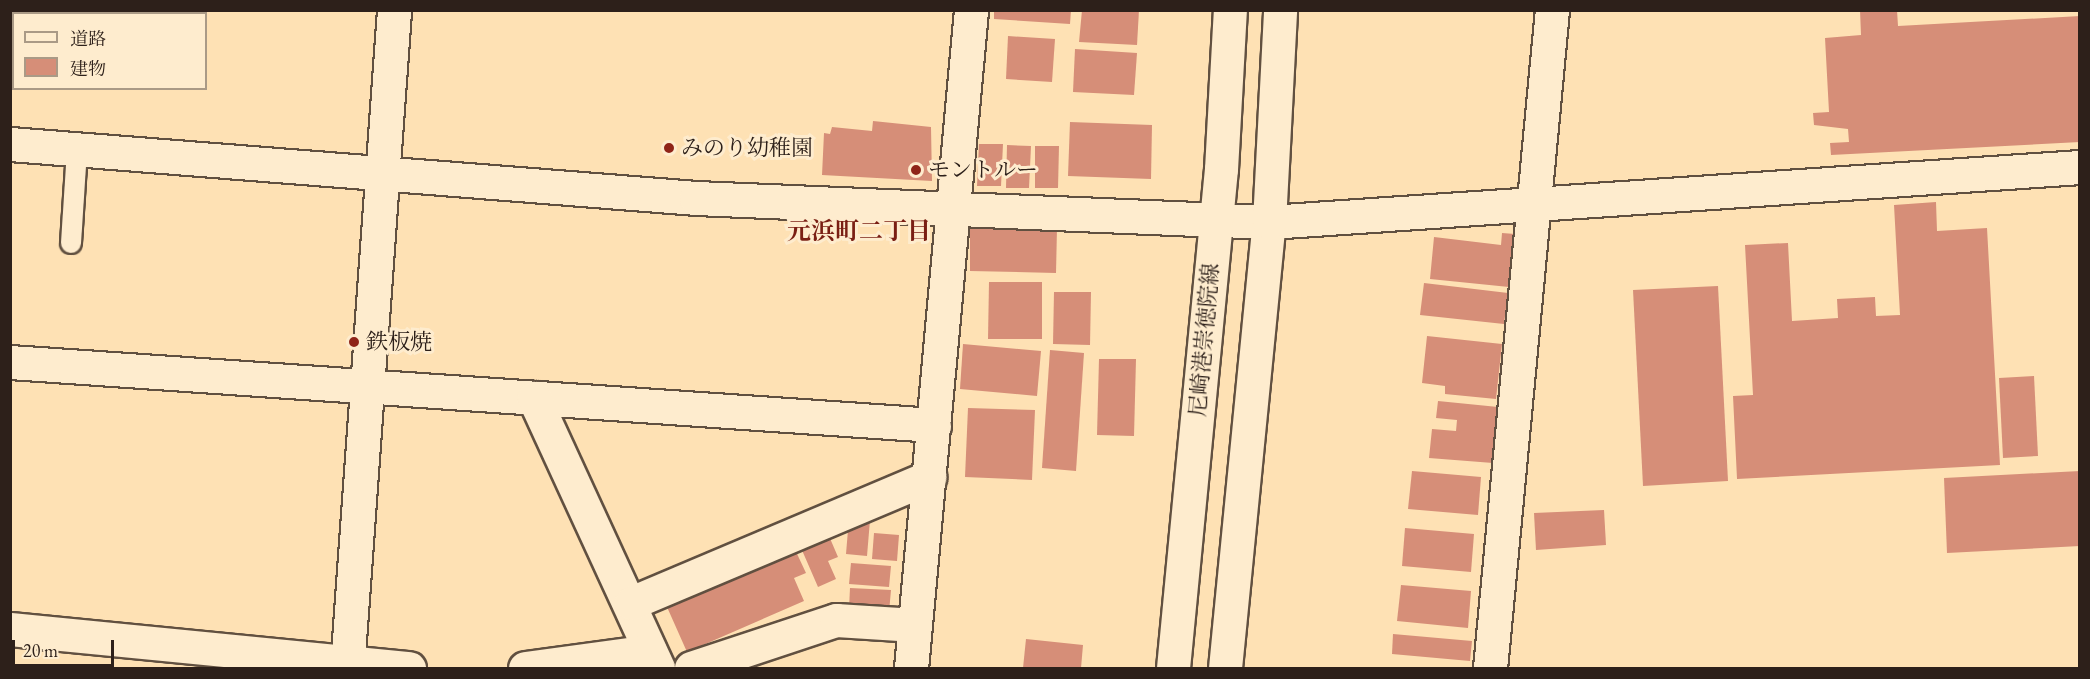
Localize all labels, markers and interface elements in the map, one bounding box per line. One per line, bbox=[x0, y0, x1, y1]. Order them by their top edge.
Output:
legend bbox=[12, 12, 207, 90]
text: 道路 bbox=[70, 27, 106, 50]
text: 建物 bbox=[70, 57, 106, 80]
place label: みのり幼稚園 bbox=[681, 135, 813, 161]
marker: みのり幼稚園 bbox=[662, 141, 676, 155]
place label: モントルー bbox=[928, 157, 1038, 183]
marker: モントルー bbox=[909, 163, 923, 177]
district label: 元浜町二丁目 bbox=[787, 217, 931, 245]
street label: 尼崎港崇徳院線 bbox=[1184, 262, 1224, 418]
place label: 鉄板焼 bbox=[366, 329, 432, 355]
marker: 鉄板焼 bbox=[347, 335, 361, 349]
scale bar bbox=[15, 628, 117, 666]
text: 20 m bbox=[23, 639, 58, 662]

